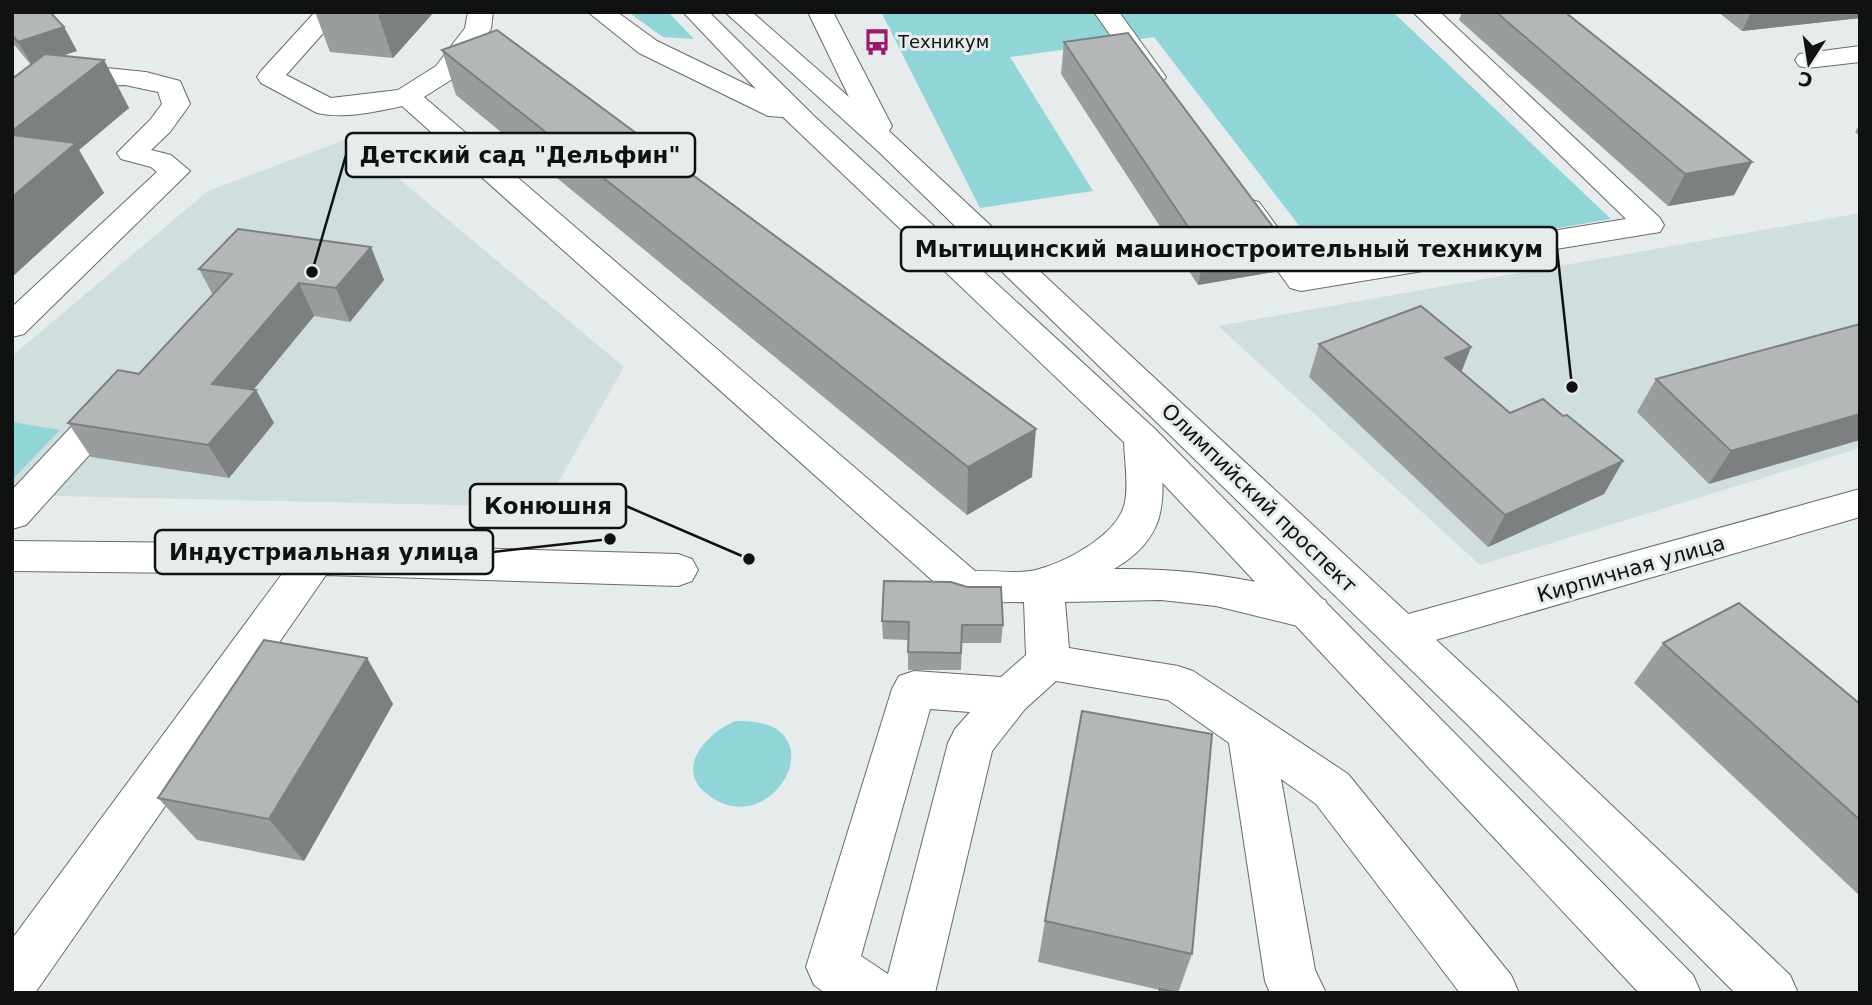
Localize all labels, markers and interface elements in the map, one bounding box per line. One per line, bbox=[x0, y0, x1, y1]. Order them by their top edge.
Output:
bus stop icon: Техникум bbox=[862, 27, 892, 57]
north arrow bbox=[1774, 28, 1844, 98]
place label: Техникум bbox=[897, 31, 989, 52]
text: С bbox=[1796, 67, 1815, 92]
callout: Детский сад "Дельфин" bbox=[346, 133, 695, 177]
text: Детский сад "Дельфин" bbox=[360, 142, 680, 168]
callout: Мытищинский машиностроительный техникум bbox=[901, 227, 1557, 271]
text: Мытищинский машиностроительный техникум bbox=[915, 236, 1543, 262]
street label: Олимпийский проспект bbox=[1157, 398, 1361, 598]
callout: Конюшня bbox=[470, 484, 626, 528]
text: Конюшня bbox=[484, 493, 612, 519]
callout: Индустриальная улица bbox=[155, 530, 493, 574]
street label: Кирпичная улица bbox=[1534, 531, 1728, 607]
text: Индустриальная улица bbox=[169, 539, 479, 565]

